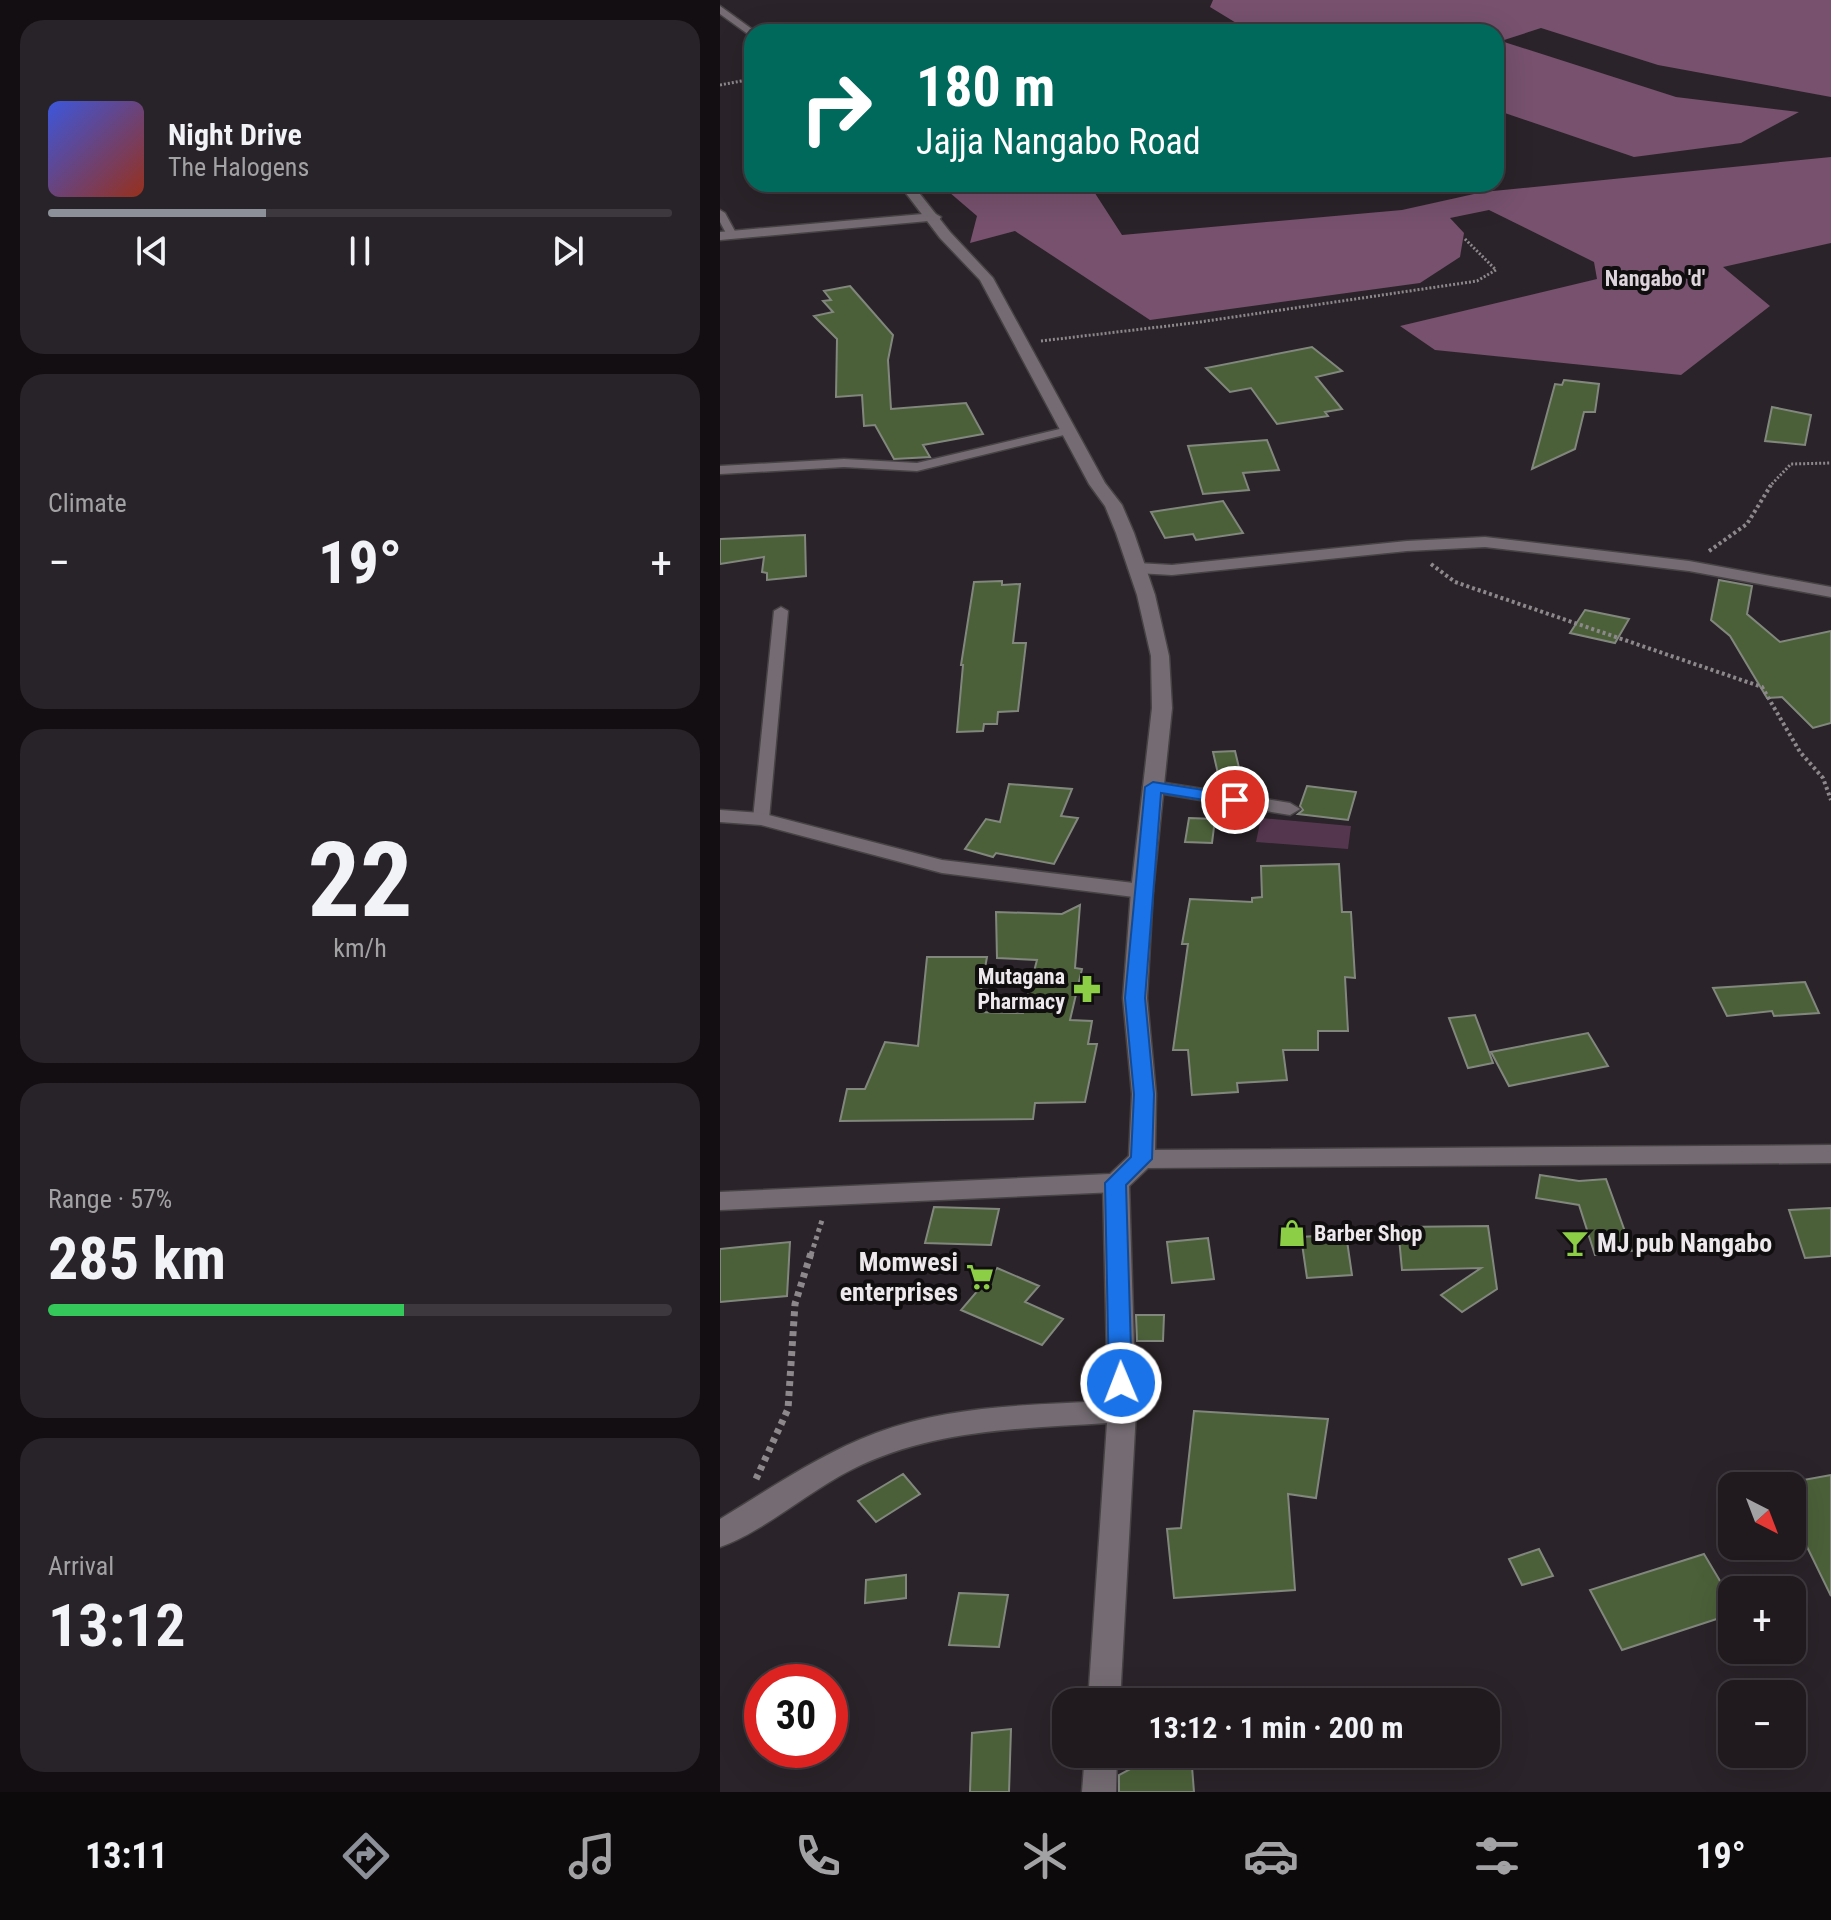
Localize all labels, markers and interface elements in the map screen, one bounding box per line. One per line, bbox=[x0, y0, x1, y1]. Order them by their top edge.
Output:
text: 180 m bbox=[916, 54, 1055, 120]
icon: right bbox=[784, 56, 888, 160]
text: Night Drive bbox=[168, 117, 302, 152]
text: Jajja Nangabo Road bbox=[916, 121, 1201, 163]
text: The Halogens bbox=[168, 152, 309, 182]
icon: previous bbox=[130, 229, 174, 273]
icon: pause bbox=[338, 229, 382, 273]
icon: next bbox=[546, 229, 590, 273]
district label: Nangabo 'd' bbox=[1605, 266, 1705, 291]
text: Climate bbox=[48, 488, 127, 518]
text: 19° bbox=[318, 527, 402, 598]
text: − bbox=[48, 537, 70, 589]
text: + bbox=[650, 537, 672, 589]
pin bbox=[1201, 766, 1269, 834]
icon: arrive bbox=[1213, 778, 1257, 822]
text: 22 bbox=[307, 820, 413, 941]
text: km/h bbox=[333, 933, 387, 963]
place label: Mutagana Pharmacy bbox=[977, 964, 1065, 1014]
pharmacy icon: Mutagana Pharmacy bbox=[1072, 974, 1102, 1004]
text: Range · 57% bbox=[48, 1184, 172, 1214]
shop icon: Barber Shop bbox=[1277, 1218, 1307, 1248]
place label: Barber Shop bbox=[1314, 1221, 1422, 1246]
text: 285 km bbox=[48, 1223, 226, 1294]
bar icon: MJ pub Nangabo bbox=[1560, 1228, 1590, 1258]
place label: MJ pub Nangabo bbox=[1597, 1228, 1772, 1258]
place label: Momwesi enterprises bbox=[840, 1247, 958, 1307]
supermarket icon: Momwesi enterprises bbox=[965, 1262, 995, 1292]
position arrow bbox=[1079, 1341, 1163, 1425]
north arrow bbox=[1718, 1472, 1806, 1560]
map controls bbox=[1718, 1472, 1806, 1768]
text: Arrival bbox=[48, 1551, 114, 1581]
button: + bbox=[1718, 1576, 1806, 1664]
text: 13:12 bbox=[48, 1590, 186, 1661]
speed limit sign: 30 bbox=[744, 1664, 848, 1768]
button: − bbox=[1718, 1680, 1806, 1768]
text: 13:12 · 1 min · 200 m bbox=[1149, 1710, 1403, 1745]
icon: directions bbox=[338, 1828, 394, 1884]
icon: music bbox=[564, 1828, 620, 1884]
icon: phone bbox=[790, 1828, 846, 1884]
icon: climate bbox=[1017, 1828, 1073, 1884]
icon: car bbox=[1243, 1828, 1299, 1884]
icon: filters bbox=[1469, 1828, 1525, 1884]
text: 13:11 bbox=[85, 1835, 168, 1877]
text: 19° bbox=[1695, 1835, 1746, 1877]

